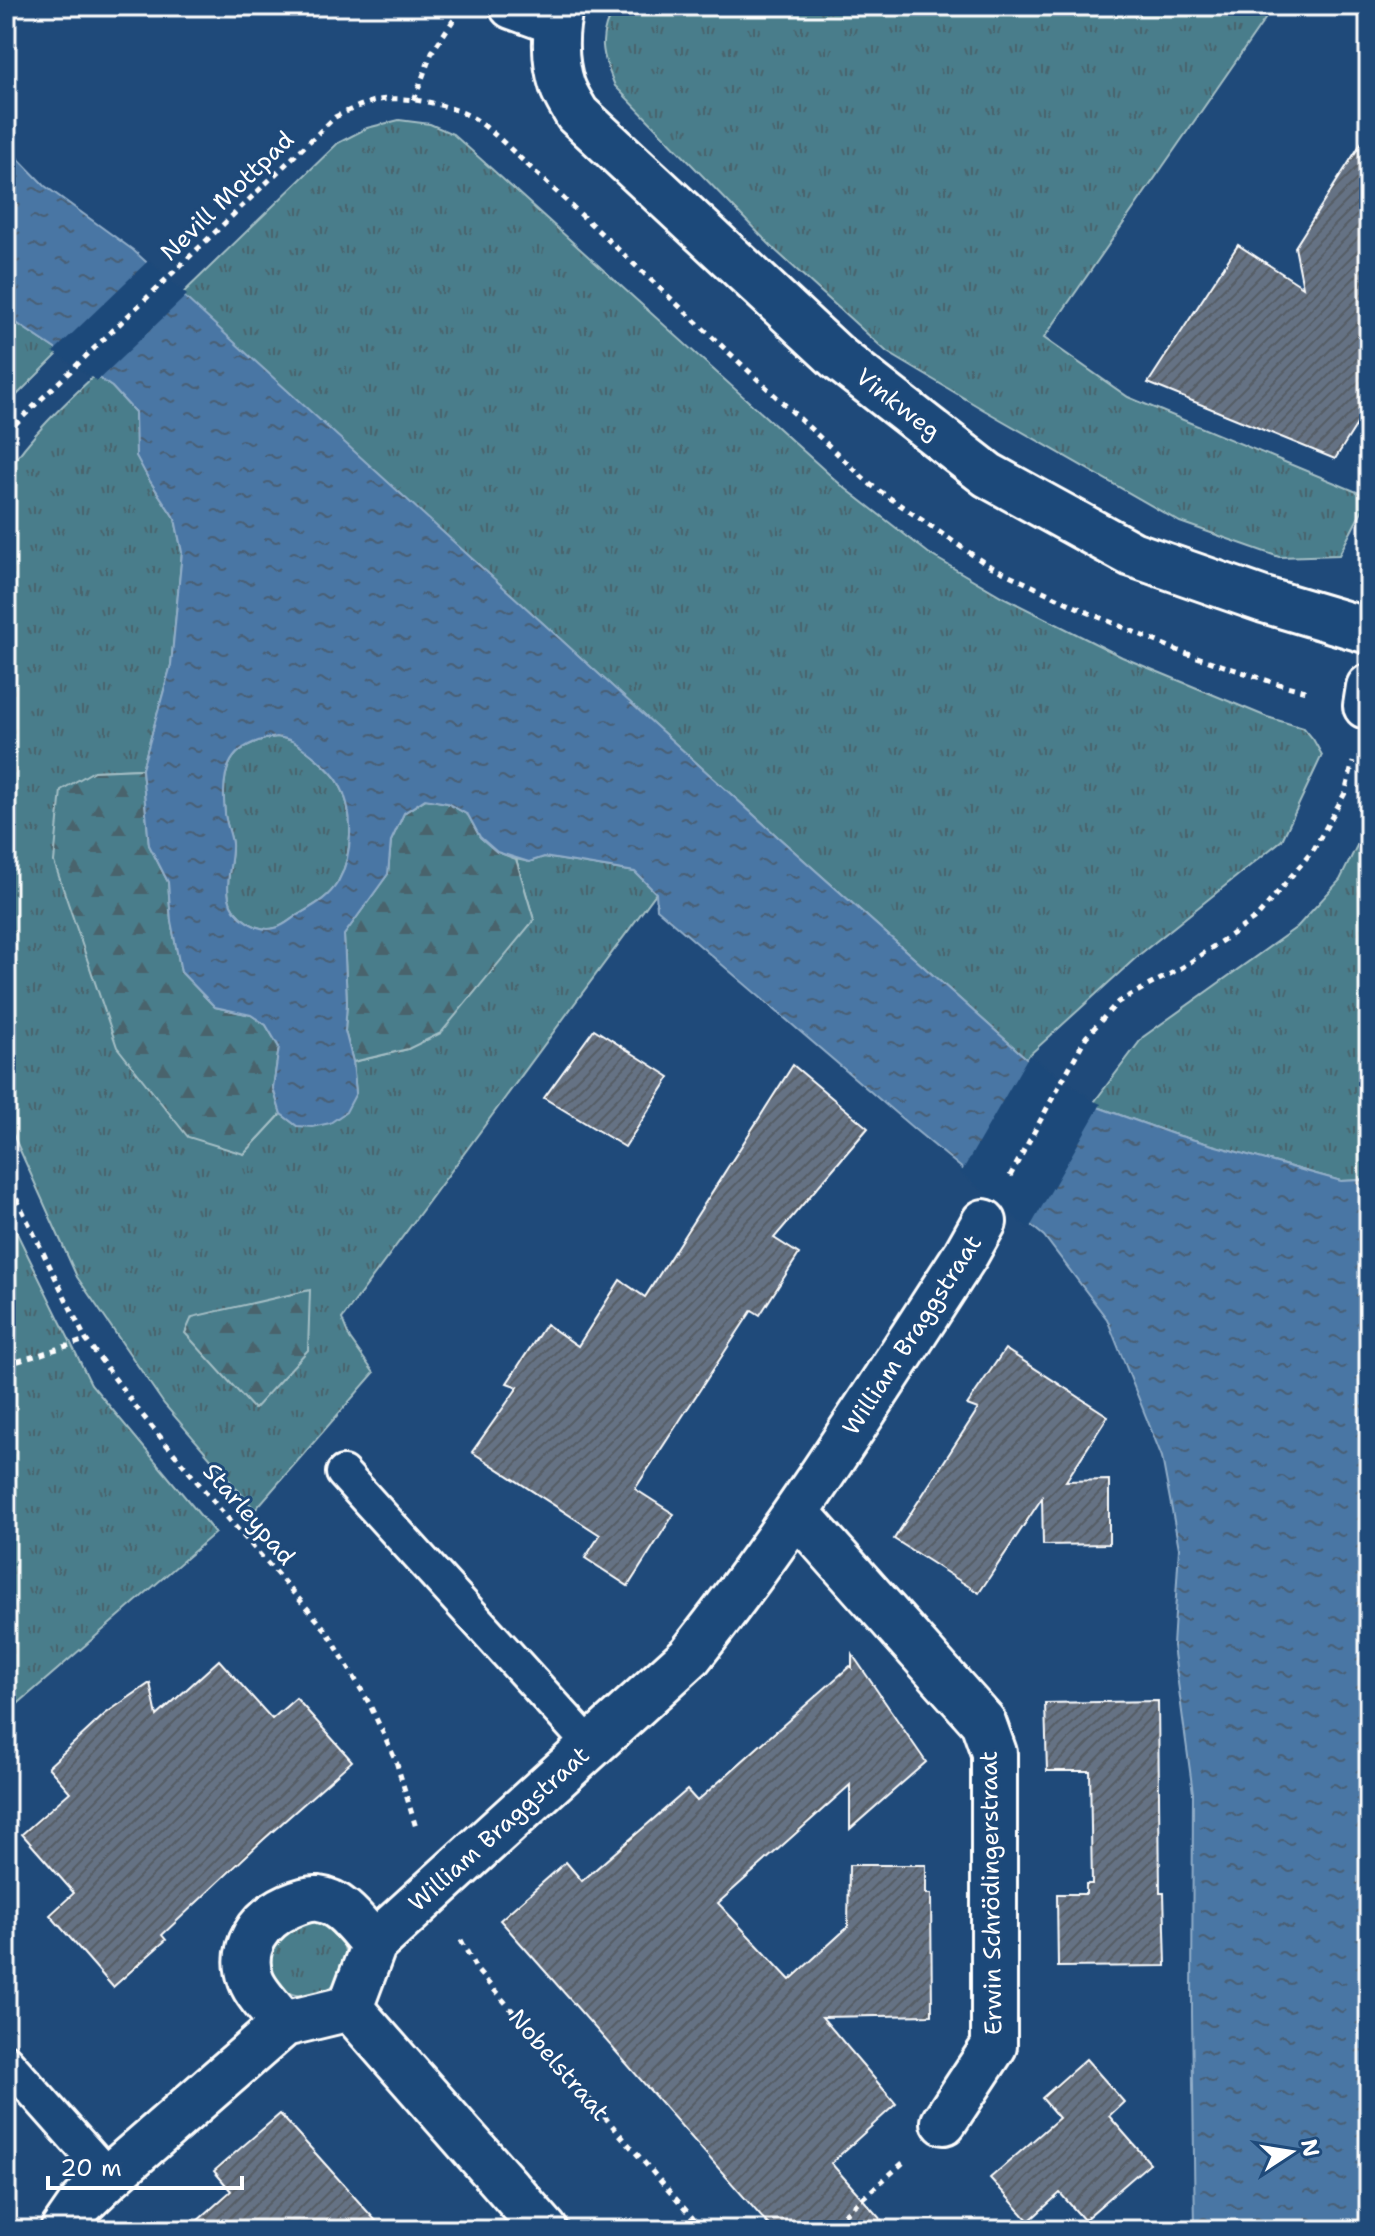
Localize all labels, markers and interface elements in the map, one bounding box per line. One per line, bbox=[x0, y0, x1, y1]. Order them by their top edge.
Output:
street label: Nevill Mottpad bbox=[153, 124, 301, 268]
street label: Vinkweg bbox=[849, 361, 947, 447]
street label: William Braggstraat bbox=[835, 1229, 989, 1441]
street label: Starleypad bbox=[196, 1456, 302, 1572]
street label: William Braggstraat bbox=[402, 1739, 596, 1919]
street label: Erwin Schrödingerstraat bbox=[973, 1751, 1009, 2035]
street label: Nobelstraat bbox=[501, 2002, 617, 2128]
north arrow bbox=[1251, 2112, 1331, 2192]
text: N bbox=[1294, 2136, 1326, 2159]
scale bar bbox=[48, 2140, 242, 2190]
text: 20 m bbox=[60, 2152, 122, 2184]

